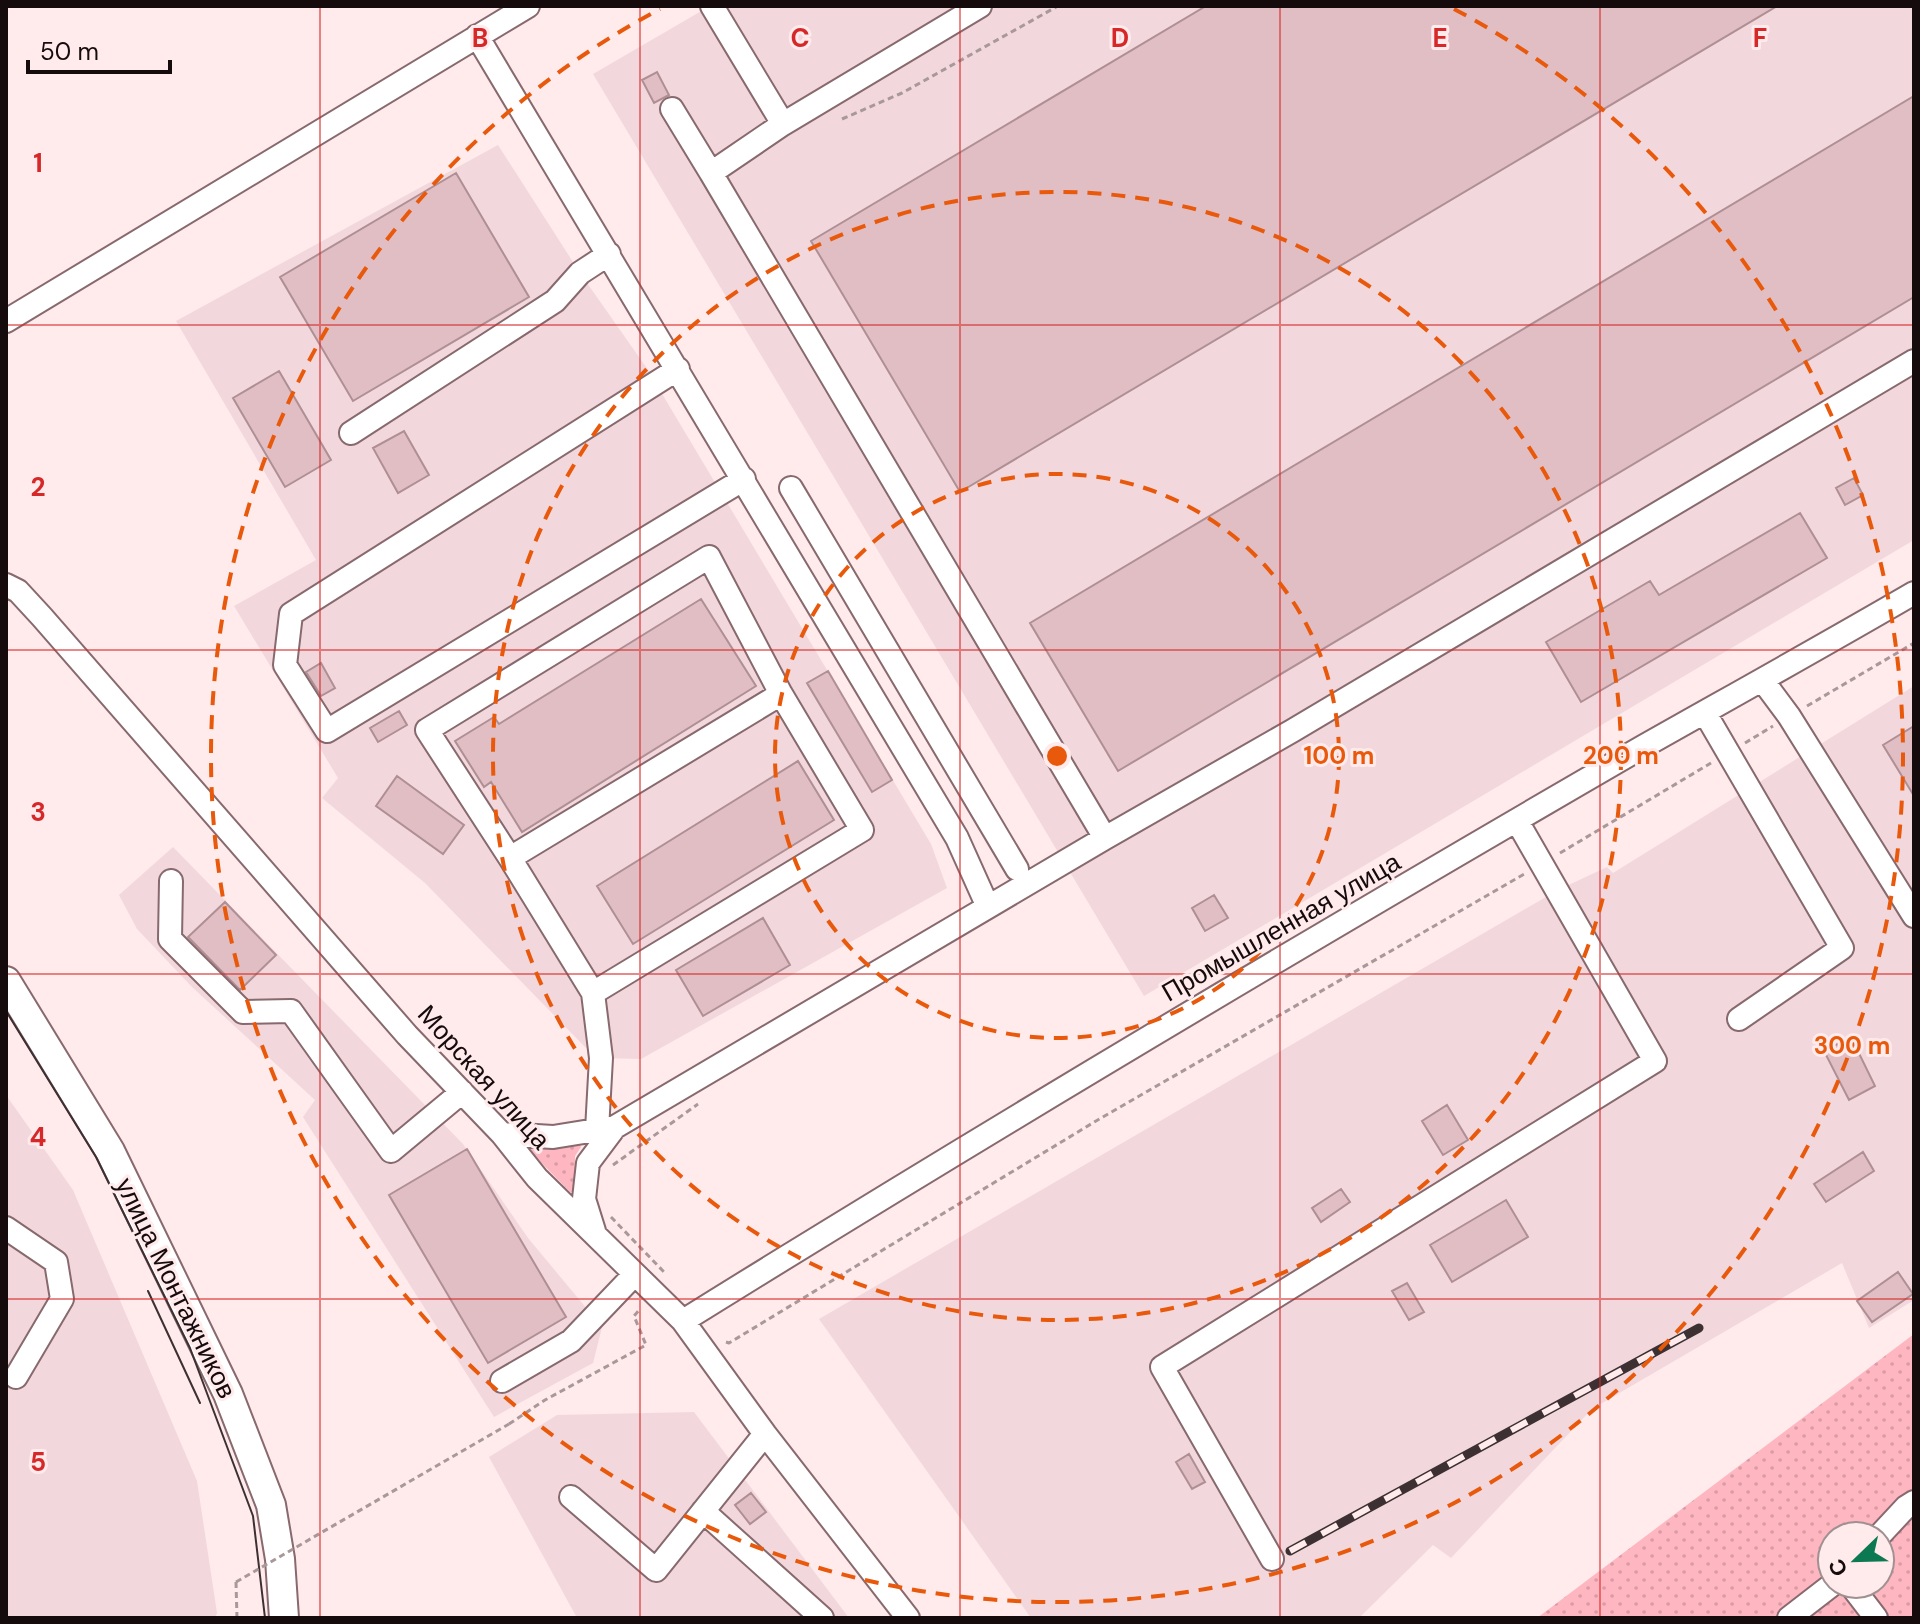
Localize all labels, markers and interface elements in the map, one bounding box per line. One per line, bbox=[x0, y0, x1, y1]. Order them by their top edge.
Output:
text: B bbox=[472, 21, 488, 55]
text: C bbox=[790, 21, 810, 55]
text: D bbox=[1111, 21, 1129, 55]
text: E bbox=[1432, 21, 1448, 55]
text: F bbox=[1753, 21, 1767, 55]
scale bar bbox=[28, 24, 170, 74]
text: 50 m bbox=[40, 36, 99, 67]
text: 1 bbox=[33, 146, 43, 180]
text: 2 bbox=[30, 470, 46, 504]
text: 100 m bbox=[1304, 740, 1374, 771]
text: 200 m bbox=[1583, 740, 1659, 771]
centre of rings bbox=[1043, 742, 1071, 770]
text: 3 bbox=[30, 795, 46, 829]
street label: Промышленная улица bbox=[1155, 844, 1407, 1009]
street label: Морская улица bbox=[410, 998, 558, 1157]
text: 300 m bbox=[1814, 1030, 1890, 1061]
text: 4 bbox=[30, 1120, 46, 1154]
street label: улица Монтажников bbox=[108, 1172, 244, 1404]
text: 5 bbox=[30, 1445, 46, 1479]
north arrow bbox=[1816, 1520, 1896, 1600]
text: С bbox=[1822, 1555, 1855, 1581]

